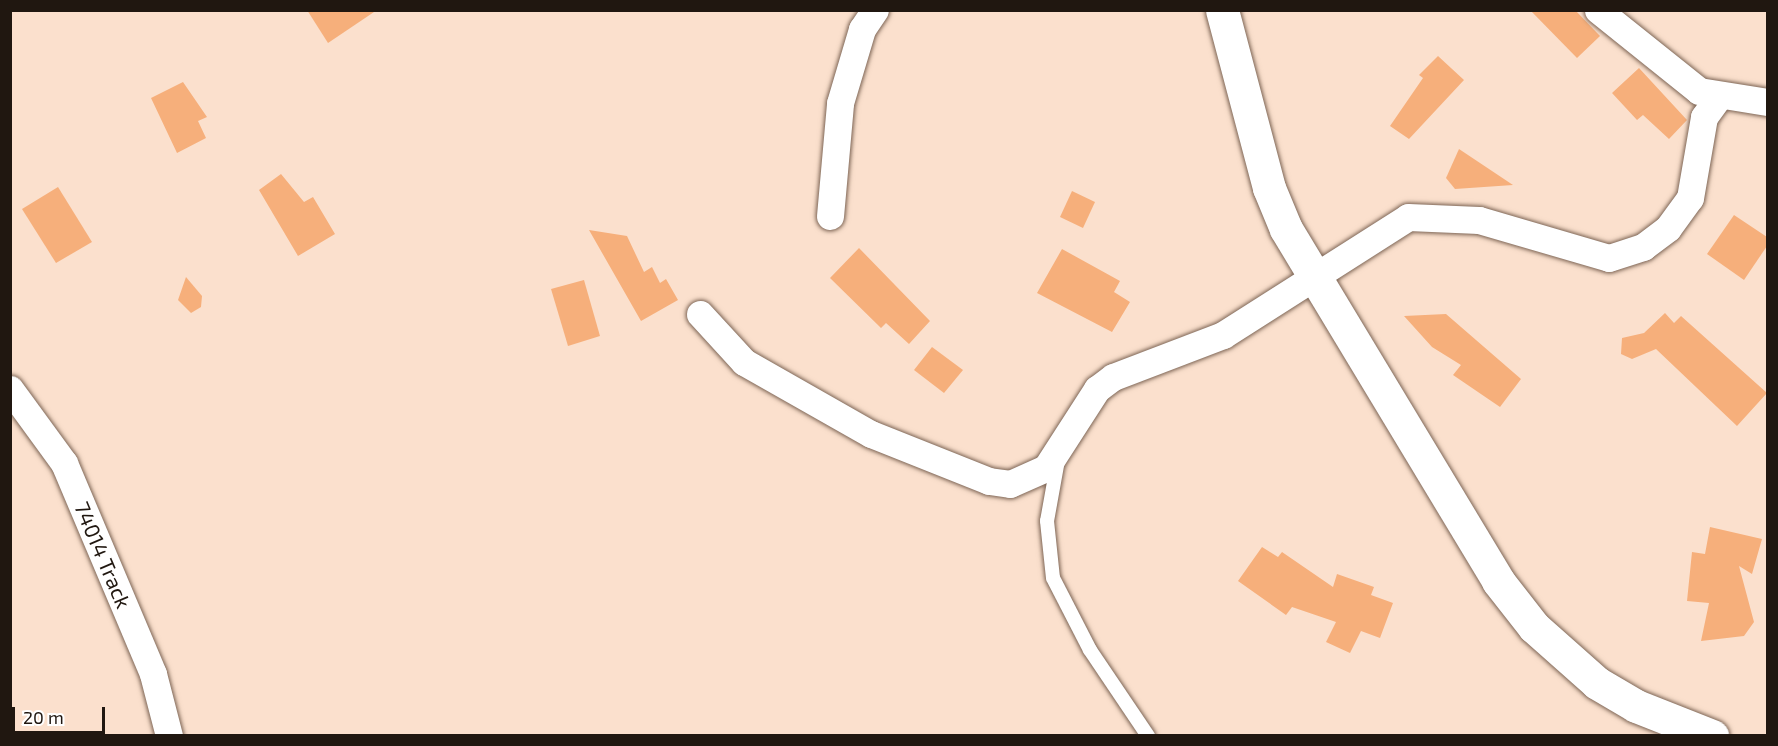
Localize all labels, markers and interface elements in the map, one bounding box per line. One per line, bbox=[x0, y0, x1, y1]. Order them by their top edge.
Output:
street label: 74014 Track bbox=[69, 498, 137, 612]
scale bar bbox=[15, 695, 108, 733]
text: 20 m bbox=[23, 706, 64, 728]

